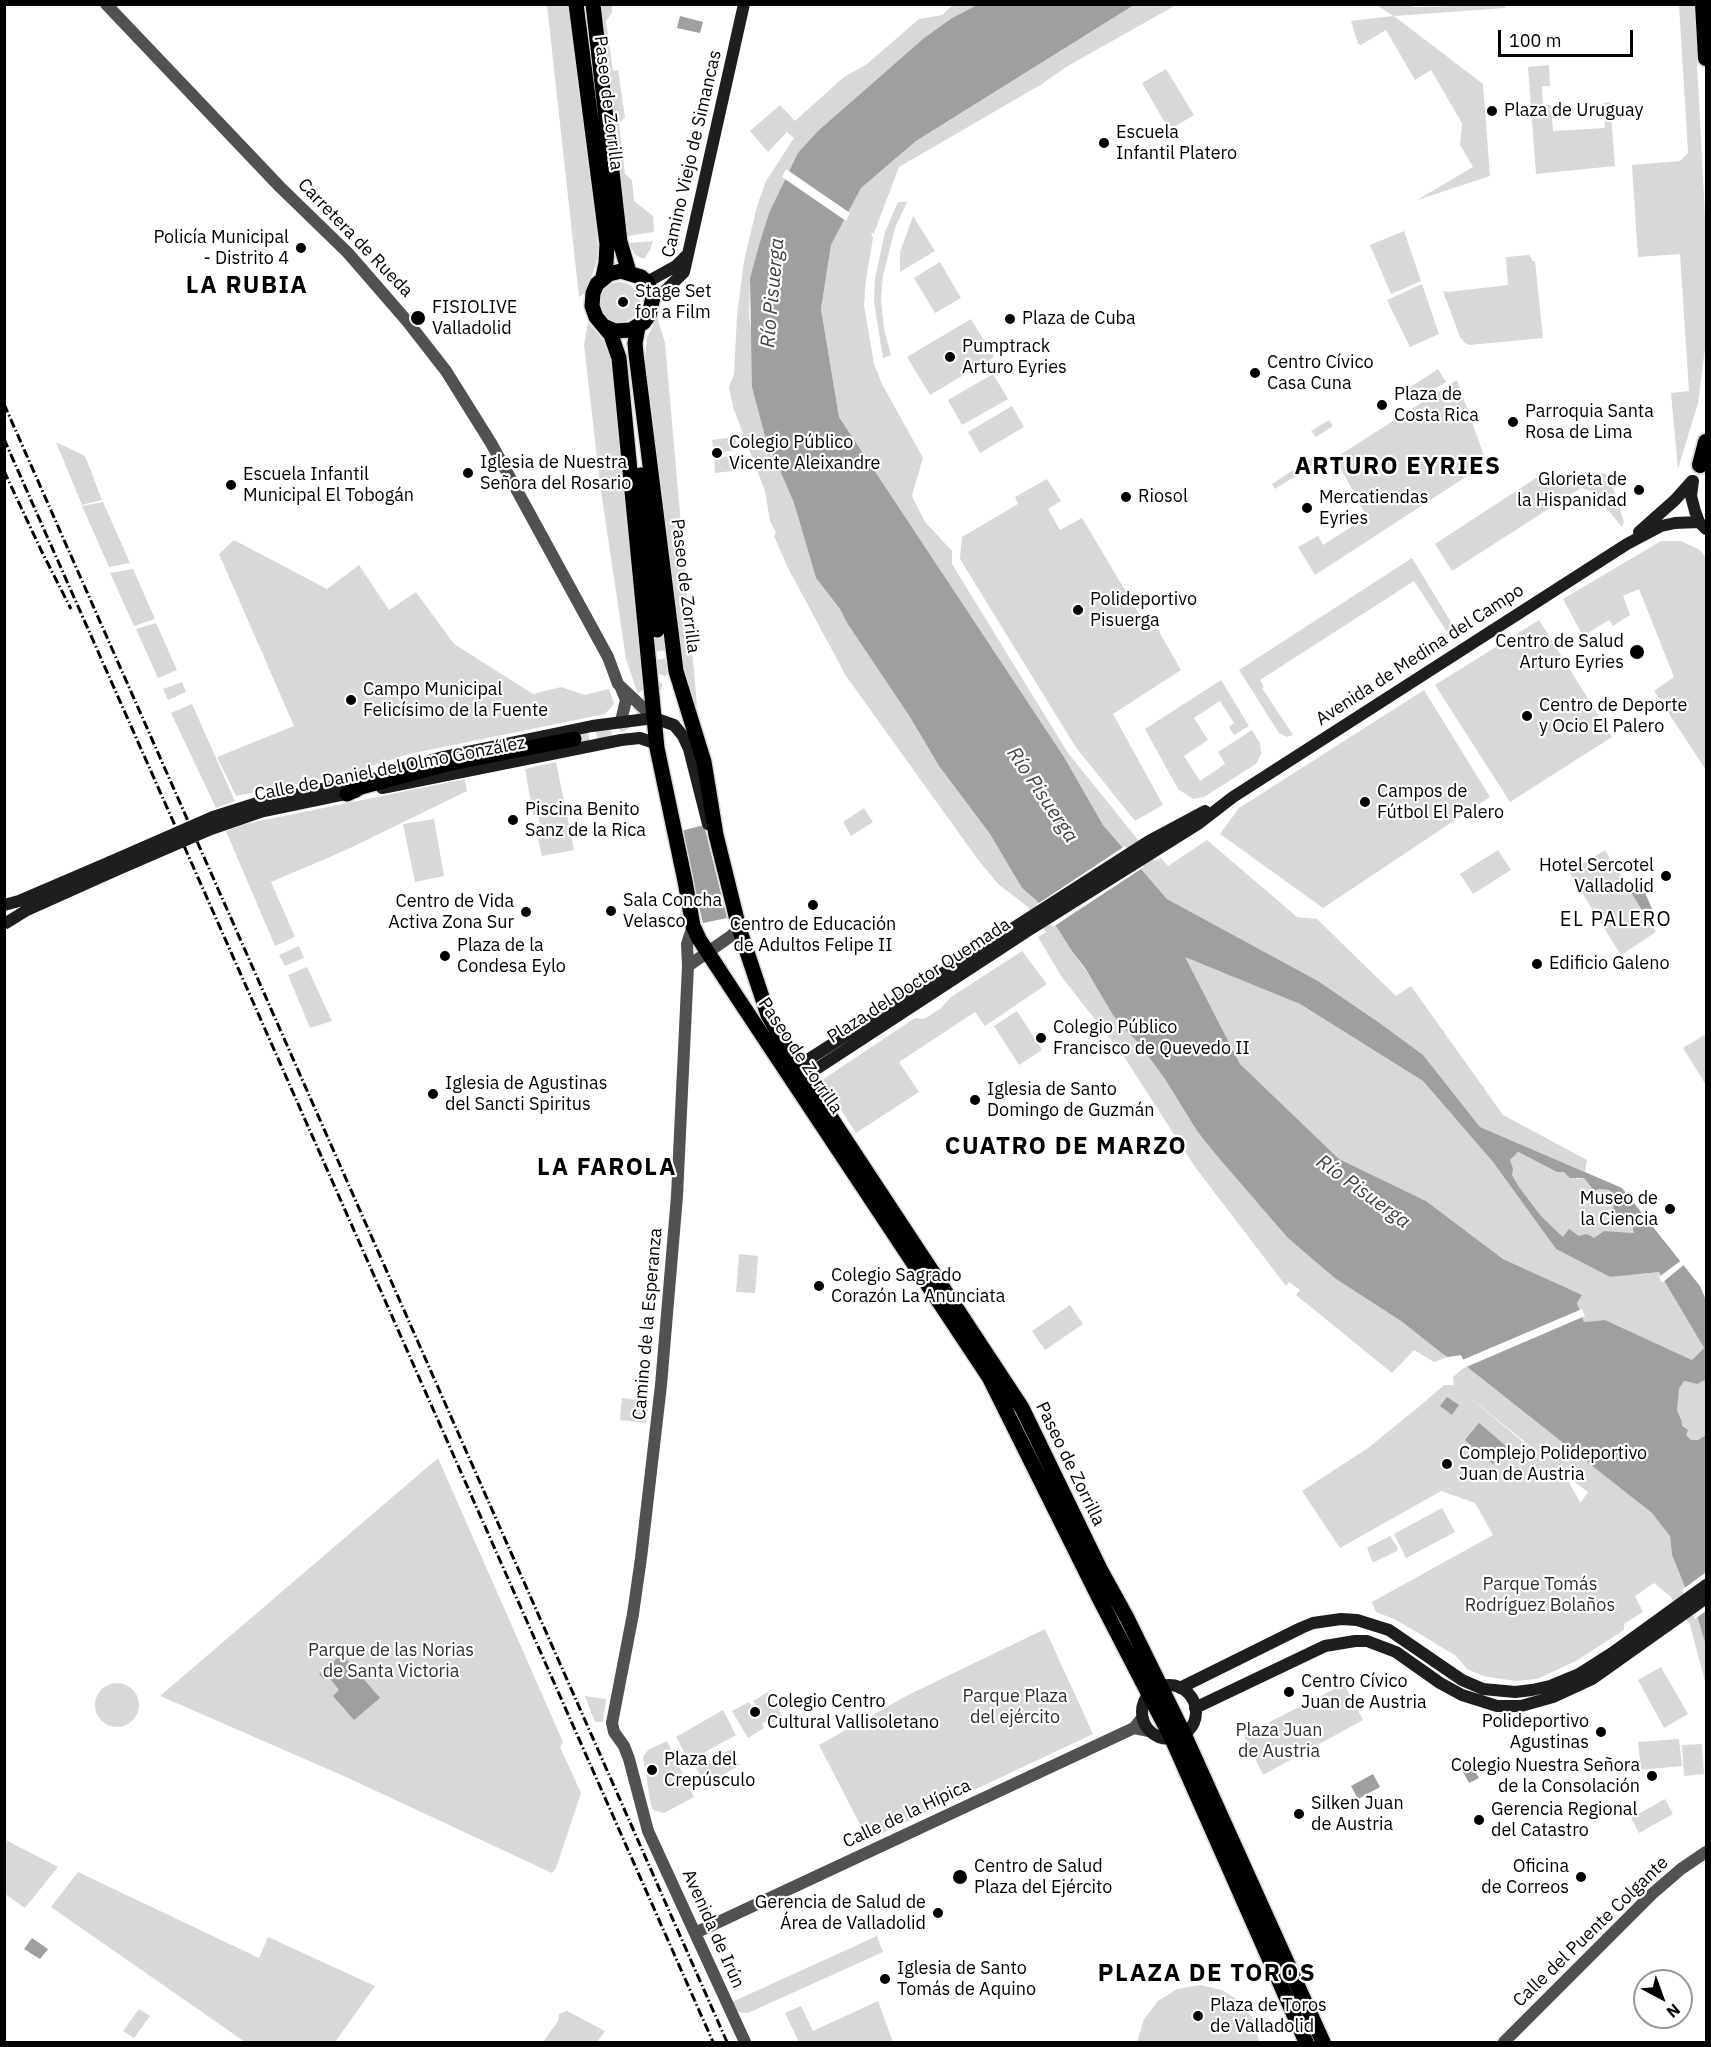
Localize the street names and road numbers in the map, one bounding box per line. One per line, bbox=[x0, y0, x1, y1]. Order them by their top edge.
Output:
street label: Paseo de Zorrilla bbox=[589, 35, 627, 171]
street label: Camino Viejo de Simancas bbox=[658, 48, 726, 260]
street label: Carretera de Rueda bbox=[293, 174, 417, 302]
street label: Paseo de Zorrilla bbox=[666, 518, 704, 654]
street label: Avenida de Medina del Campo bbox=[1312, 580, 1528, 730]
street label: Calle de Daniel del Olmo González bbox=[253, 732, 527, 806]
street label: Plaza del Doctor Quemada bbox=[824, 914, 1014, 1048]
street label: Paseo de Zorrilla bbox=[753, 994, 847, 1118]
street label: Camino de la Esperanza bbox=[629, 1227, 667, 1421]
street label: Paseo de Zorrilla bbox=[1031, 1398, 1109, 1530]
street label: Calle de la Hípica bbox=[840, 1775, 974, 1853]
street label: Calle del Puente Colgante bbox=[1509, 1852, 1673, 2012]
street label: Avenida de Irún bbox=[677, 1866, 749, 1992]

